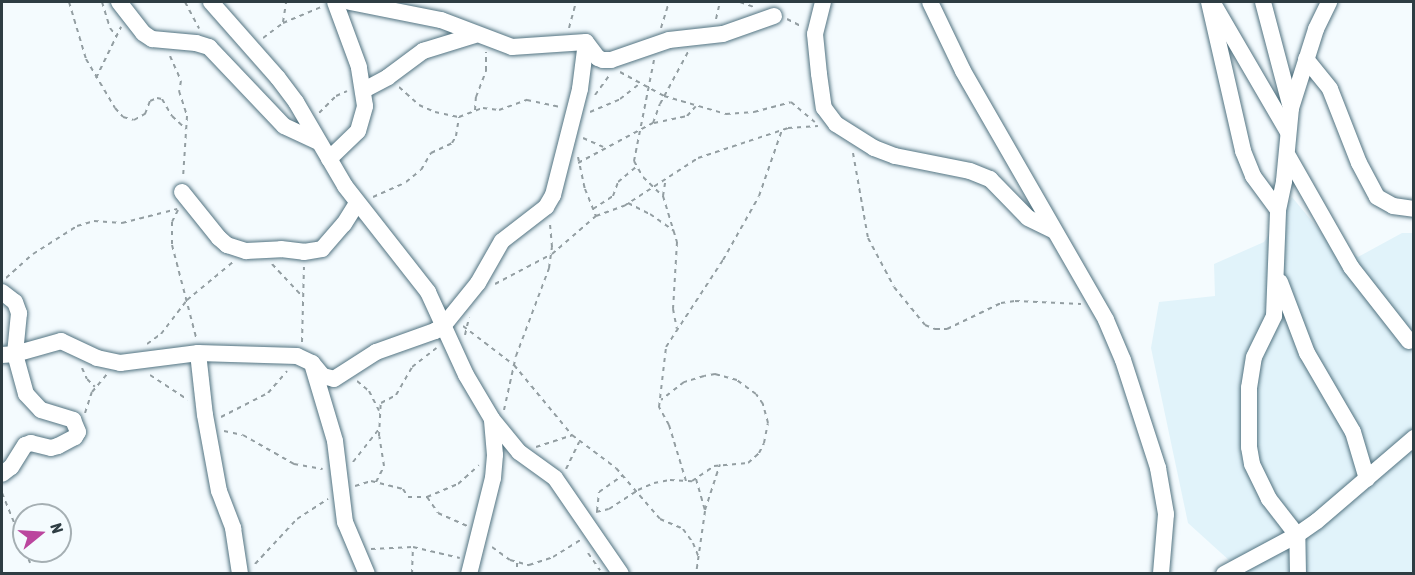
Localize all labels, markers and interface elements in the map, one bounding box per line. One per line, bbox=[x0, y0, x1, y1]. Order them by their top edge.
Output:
north arrow bbox=[12, 503, 72, 563]
text: N bbox=[47, 521, 67, 535]

